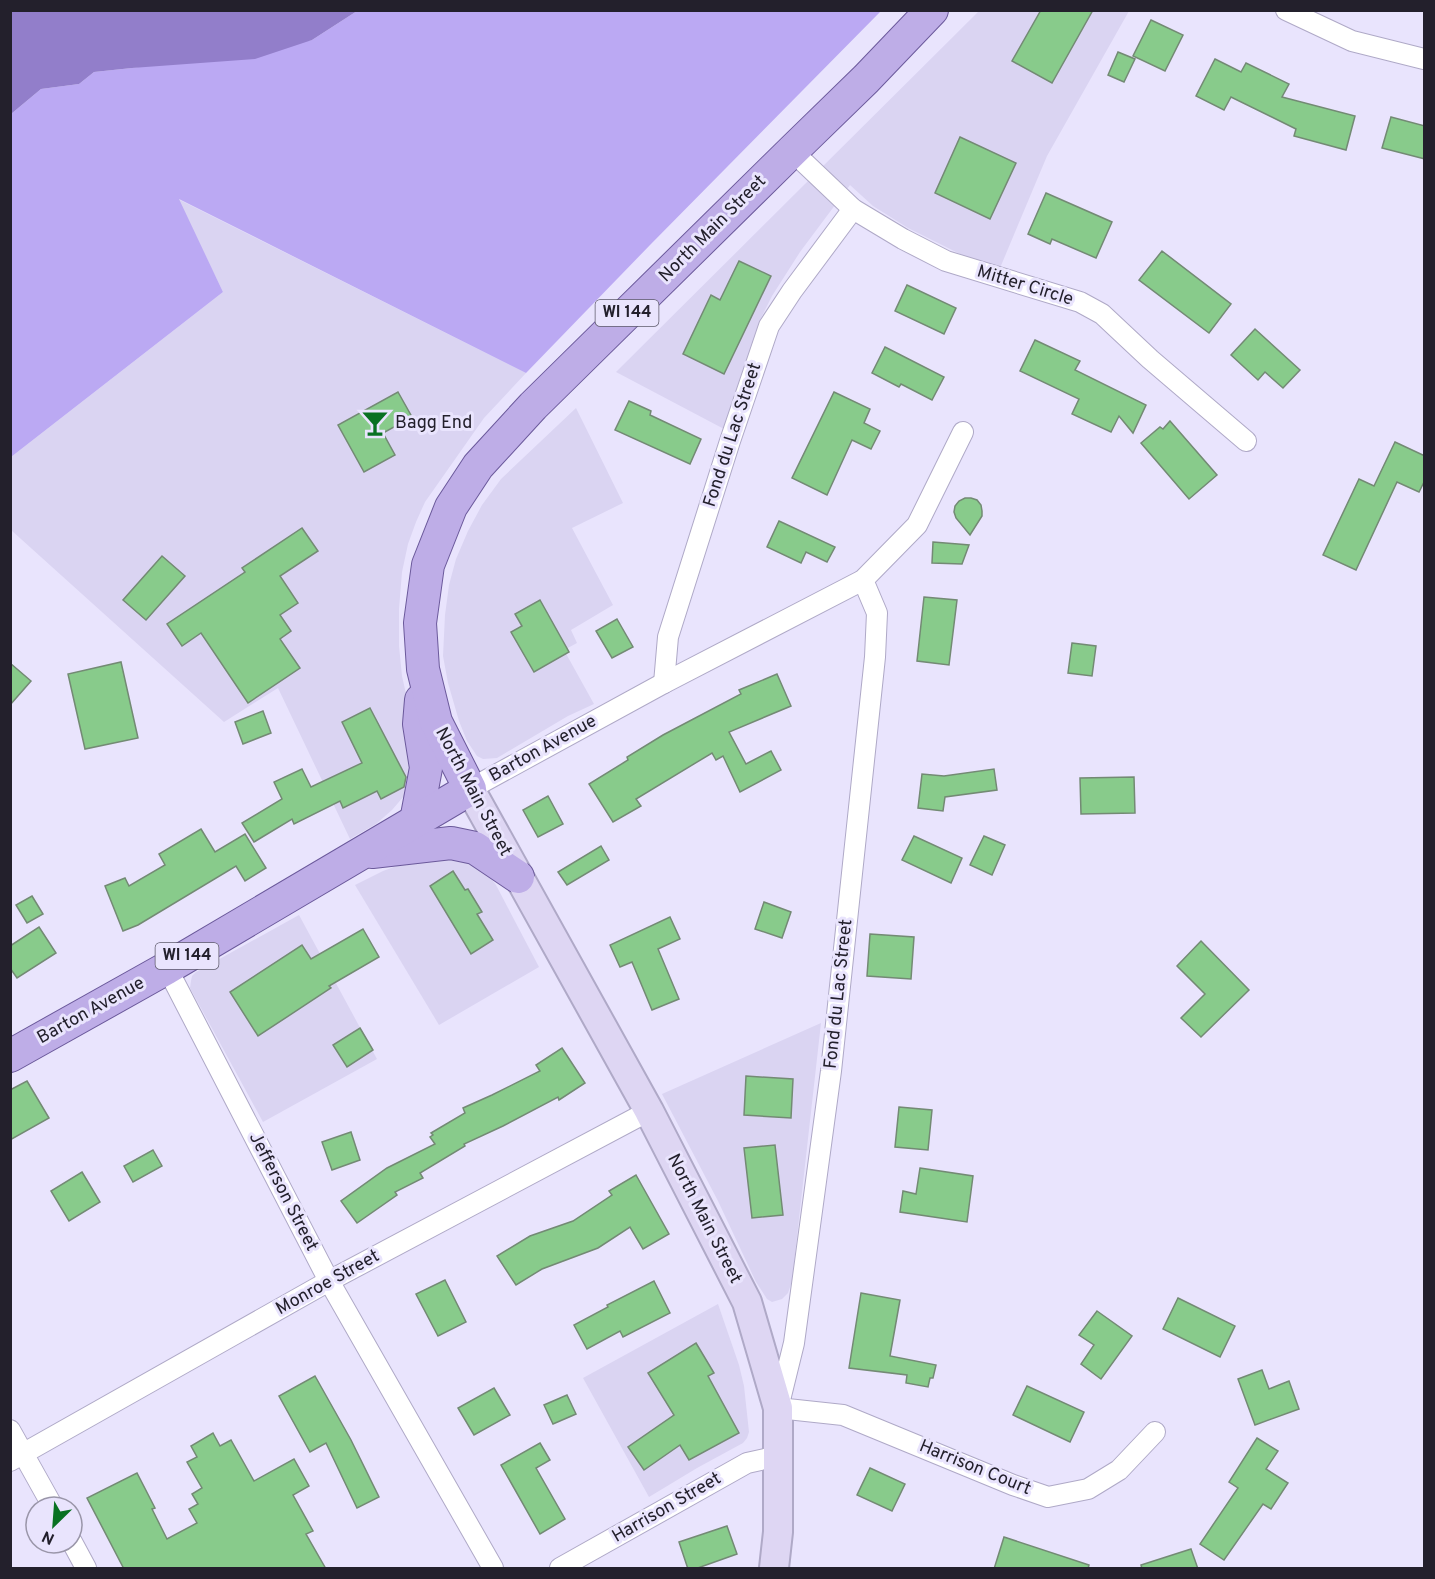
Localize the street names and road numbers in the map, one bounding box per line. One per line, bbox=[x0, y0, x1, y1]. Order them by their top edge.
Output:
street label: North Main Street bbox=[654, 170, 772, 288]
street label: Mitter Circle bbox=[974, 260, 1076, 312]
road number: WI 144 bbox=[596, 300, 658, 326]
street label: Fond du Lac Street bbox=[699, 360, 767, 510]
street label: Barton Avenue bbox=[485, 710, 601, 788]
street label: North Main Street bbox=[429, 724, 517, 860]
street label: Fond du Lac Street bbox=[820, 918, 858, 1070]
road number: WI 144 bbox=[156, 943, 219, 969]
street label: Barton Avenue bbox=[33, 972, 149, 1050]
street label: Jefferson Street bbox=[243, 1129, 323, 1255]
street label: North Main Street bbox=[661, 1150, 747, 1288]
street label: Monroe Street bbox=[272, 1245, 384, 1321]
street label: Harrison Court bbox=[916, 1435, 1034, 1501]
street label: Harrison Street bbox=[608, 1467, 726, 1549]

